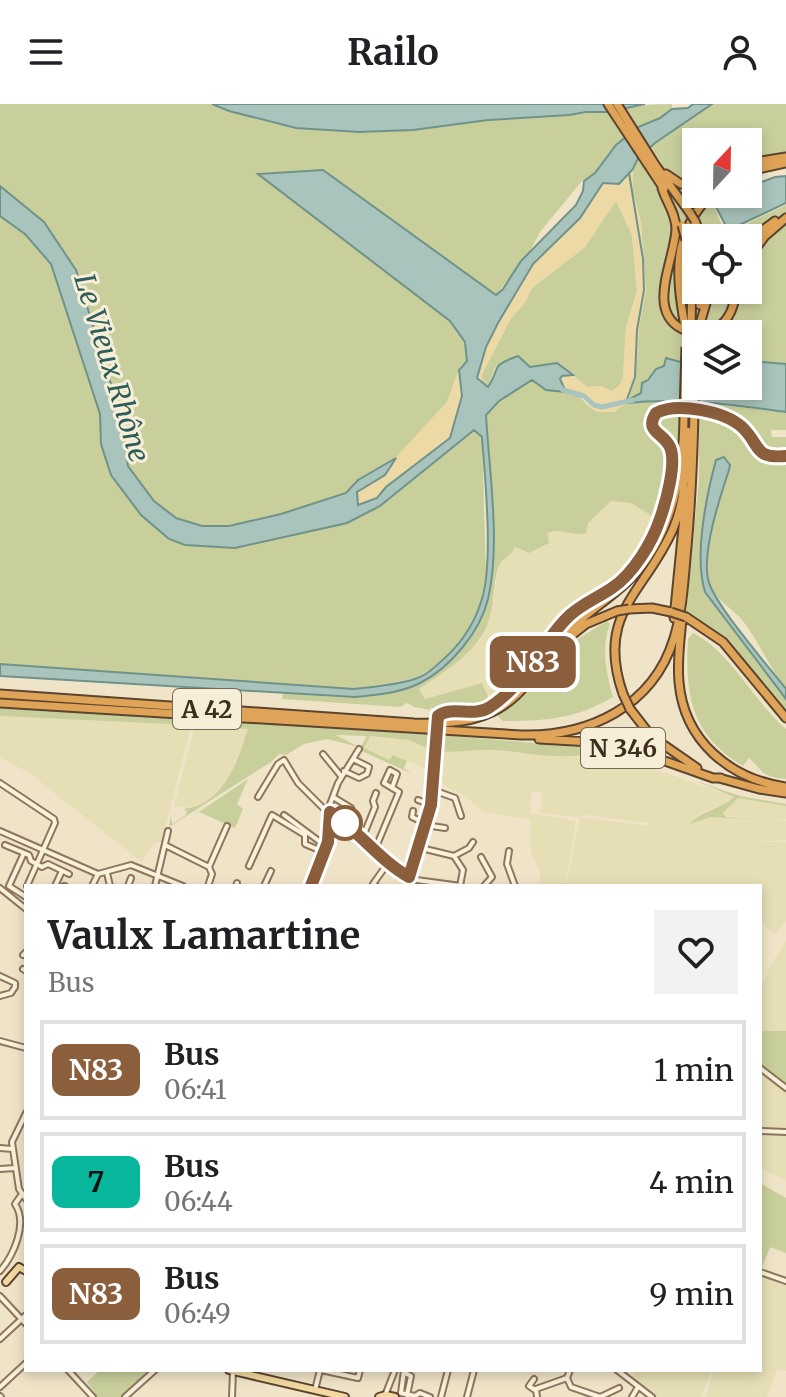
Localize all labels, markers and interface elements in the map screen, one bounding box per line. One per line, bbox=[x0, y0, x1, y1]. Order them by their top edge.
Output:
icon: menu bbox=[24, 30, 68, 74]
text: Railo bbox=[347, 30, 439, 75]
icon: person bbox=[718, 30, 762, 74]
north arrow bbox=[682, 128, 762, 208]
map controls bbox=[682, 128, 762, 400]
button: locate bbox=[682, 224, 762, 304]
water label: Le Vieux Rhône bbox=[66, 269, 158, 467]
button: layers bbox=[682, 320, 762, 400]
line badge: N83 bbox=[487, 636, 579, 688]
text: N83 bbox=[506, 644, 560, 680]
road number: A 42 bbox=[173, 689, 241, 729]
road number: N 346 bbox=[581, 728, 665, 768]
unlabelled marker bbox=[328, 806, 362, 840]
button: heart bbox=[654, 910, 738, 994]
text: Vaulx Lamartine bbox=[48, 912, 360, 959]
text: Bus bbox=[48, 966, 94, 999]
text: Bus bbox=[164, 1035, 220, 1073]
text: 1 min bbox=[654, 1051, 734, 1089]
text: N83 bbox=[69, 1052, 123, 1088]
text: 06:41 bbox=[164, 1073, 227, 1106]
text: Bus bbox=[164, 1147, 220, 1185]
text: 4 min bbox=[649, 1163, 734, 1201]
text: 7 bbox=[88, 1164, 104, 1200]
text: 06:44 bbox=[164, 1185, 233, 1218]
text: Bus bbox=[164, 1259, 220, 1297]
text: 9 min bbox=[649, 1275, 734, 1313]
text: N83 bbox=[69, 1276, 123, 1312]
text: 06:49 bbox=[164, 1297, 231, 1330]

